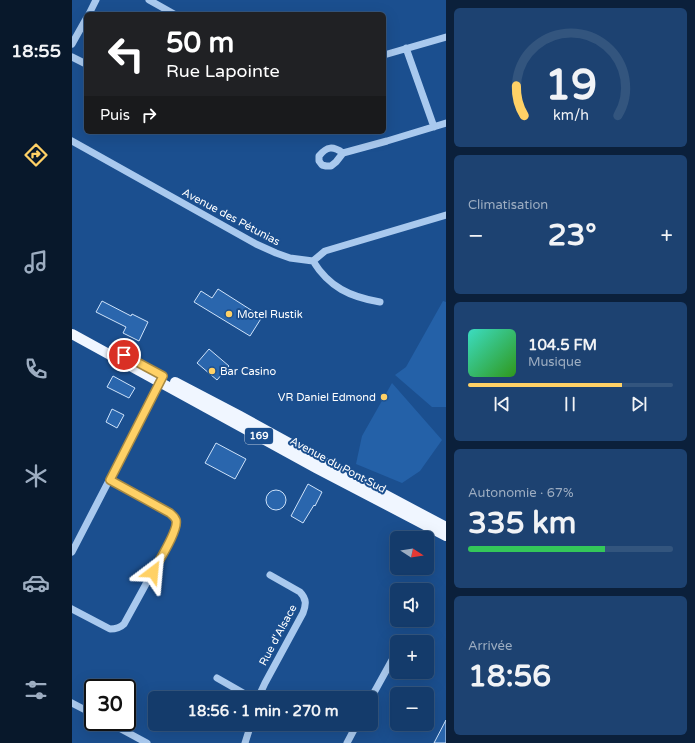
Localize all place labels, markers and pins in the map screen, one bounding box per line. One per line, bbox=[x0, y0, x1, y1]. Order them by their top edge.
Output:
place label: Motel Rustik bbox=[237, 308, 303, 321]
marker: Motel Rustik bbox=[224, 309, 234, 319]
pin bbox=[107, 338, 141, 372]
place label: Bar Casino bbox=[220, 365, 276, 378]
marker: Bar Casino bbox=[207, 366, 217, 376]
place label: VR Daniel Edmond bbox=[278, 391, 376, 404]
marker: VR Daniel Edmond bbox=[379, 392, 389, 402]

